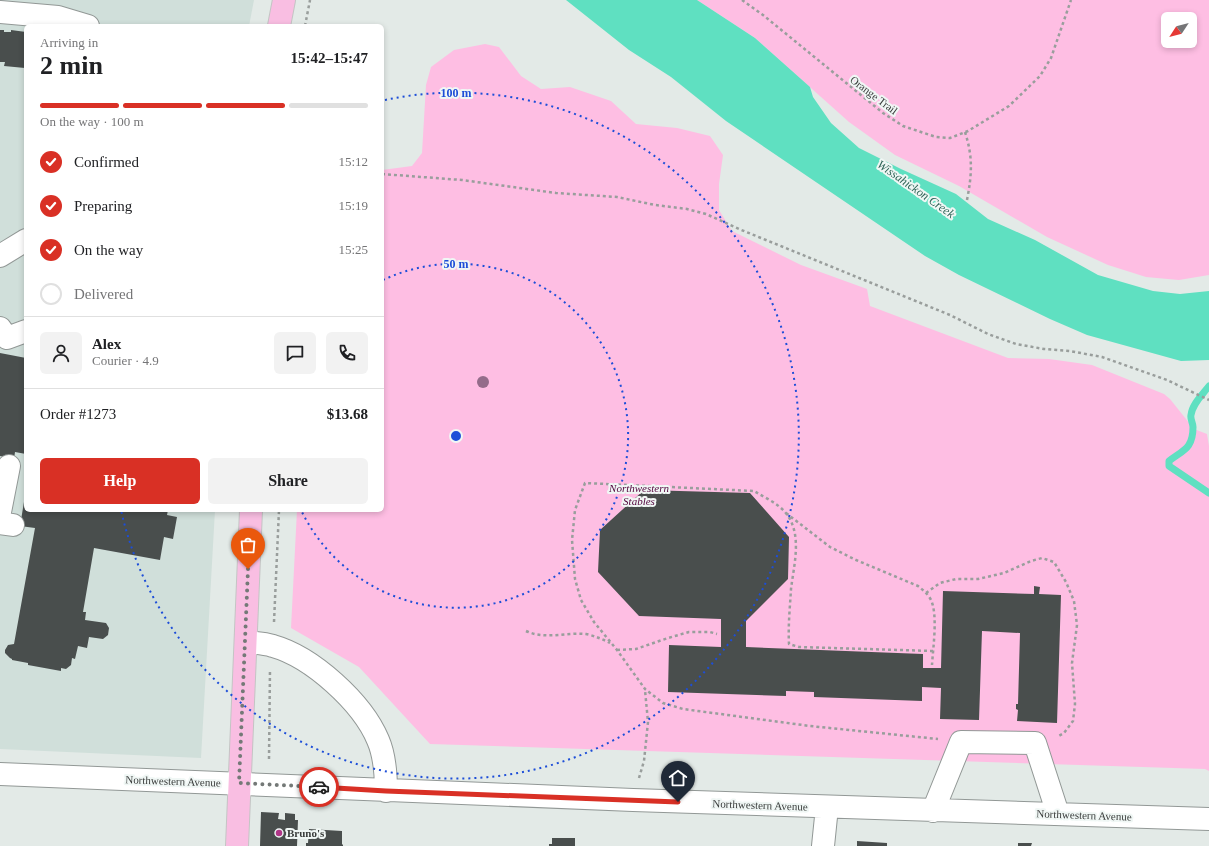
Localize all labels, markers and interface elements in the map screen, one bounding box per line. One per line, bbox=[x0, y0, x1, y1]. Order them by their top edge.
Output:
north arrow bbox=[1161, 12, 1197, 48]
map controls bbox=[1161, 12, 1197, 48]
text: Arriving in bbox=[40, 35, 98, 50]
text: 15:42–15:47 bbox=[291, 50, 368, 66]
text: 2 min bbox=[40, 51, 103, 80]
street label: Orange Trail bbox=[848, 73, 900, 117]
text: 100 m bbox=[441, 86, 472, 100]
text: On the way · 100 m bbox=[40, 114, 144, 129]
icon: check bbox=[40, 151, 62, 173]
text: Confirmed bbox=[74, 154, 139, 170]
text: 15:12 bbox=[338, 154, 368, 169]
water label: Wissahickon Creek bbox=[875, 157, 958, 221]
icon: check bbox=[40, 195, 62, 217]
text: Preparing bbox=[74, 198, 132, 214]
text: 15:19 bbox=[338, 198, 368, 213]
icon: check bbox=[40, 239, 62, 261]
text: On the way bbox=[74, 242, 143, 258]
text: 15:25 bbox=[338, 242, 368, 257]
text: 50 m bbox=[444, 257, 469, 271]
text: Delivered bbox=[74, 286, 133, 302]
button: person bbox=[40, 332, 82, 374]
button: chat bbox=[274, 332, 316, 374]
button: phone bbox=[326, 332, 368, 374]
text: Alex bbox=[92, 336, 121, 352]
text: Courier · 4.9 bbox=[92, 353, 159, 368]
text: Order #1273 bbox=[40, 406, 116, 422]
text: $13.68 bbox=[327, 406, 368, 422]
centre of rings bbox=[449, 429, 463, 443]
button: Help bbox=[40, 458, 200, 504]
button: Share bbox=[208, 458, 368, 504]
park label: Northwestern Stables bbox=[608, 482, 669, 507]
pin bbox=[231, 528, 265, 569]
icon: bag bbox=[237, 534, 259, 556]
pin bbox=[661, 761, 695, 802]
courier bbox=[299, 767, 339, 807]
icon: home bbox=[667, 767, 689, 789]
street label: Northwestern Avenue bbox=[125, 773, 221, 789]
icon: car bbox=[308, 776, 330, 798]
street label: Northwestern Avenue bbox=[712, 797, 808, 813]
street label: Northwestern Avenue bbox=[1036, 807, 1132, 823]
place label: Bruno's bbox=[287, 827, 325, 839]
marker: Bruno's bbox=[274, 828, 284, 838]

